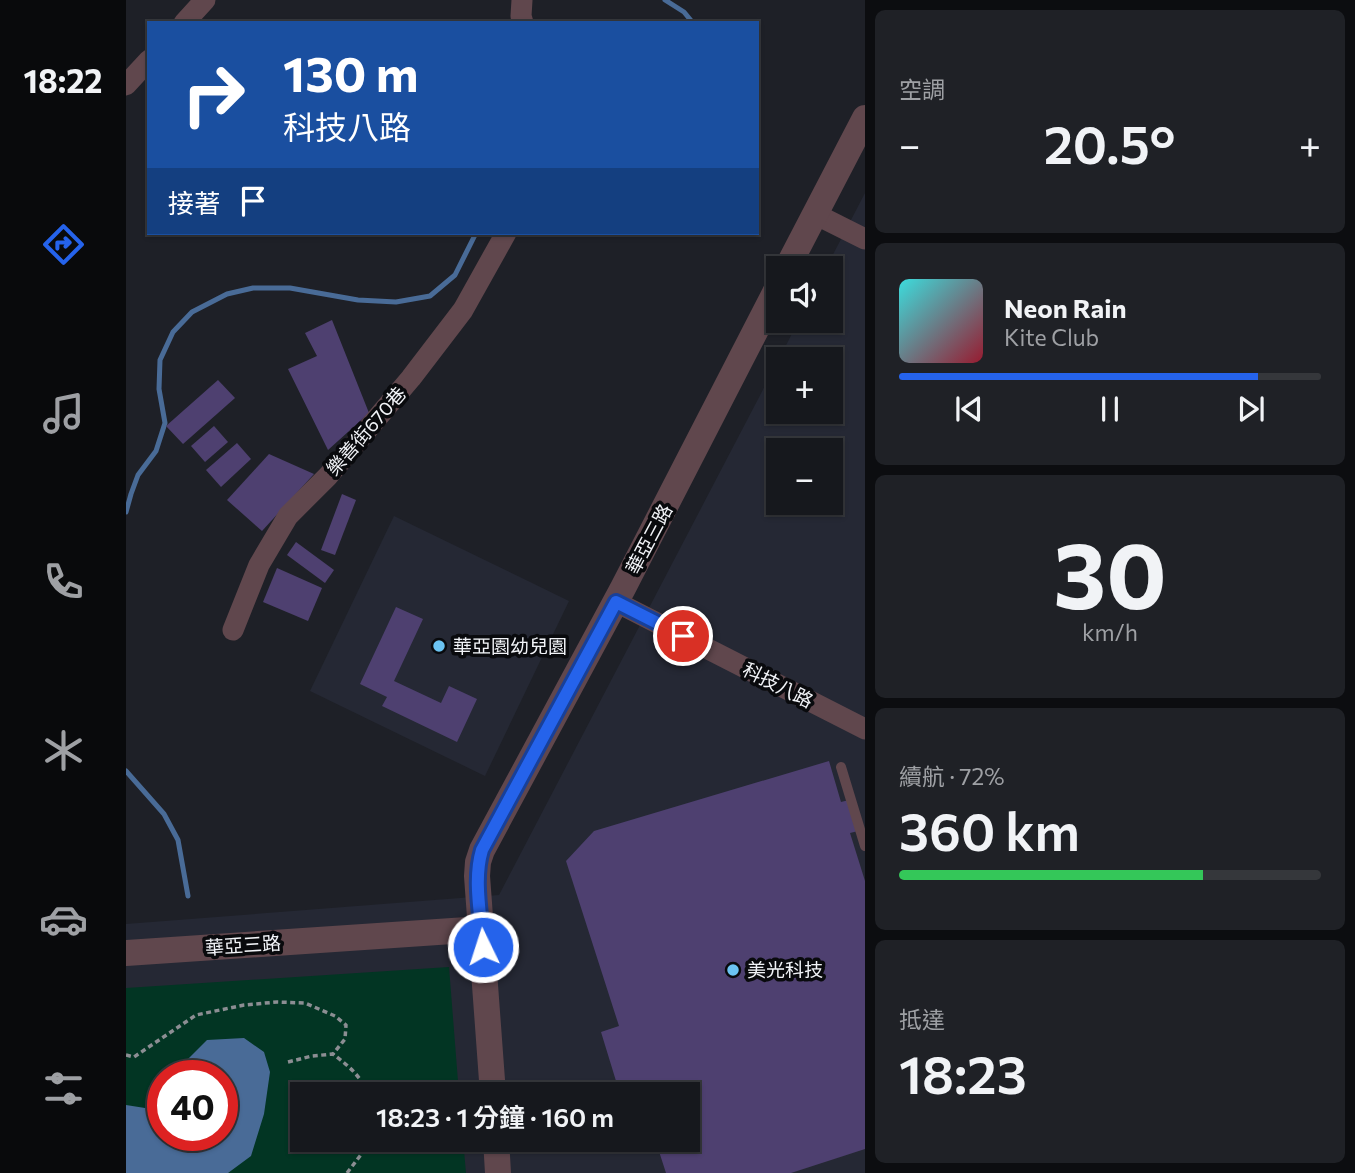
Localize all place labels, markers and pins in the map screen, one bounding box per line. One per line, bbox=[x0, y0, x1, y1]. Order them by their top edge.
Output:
pin bbox=[653, 606, 713, 666]
place label: 華亞園幼兒園 bbox=[453, 634, 567, 657]
marker: 華亞園幼兒園 bbox=[431, 638, 447, 654]
place label: 美光科技 bbox=[747, 958, 823, 981]
marker: 美光科技 bbox=[725, 962, 741, 978]

